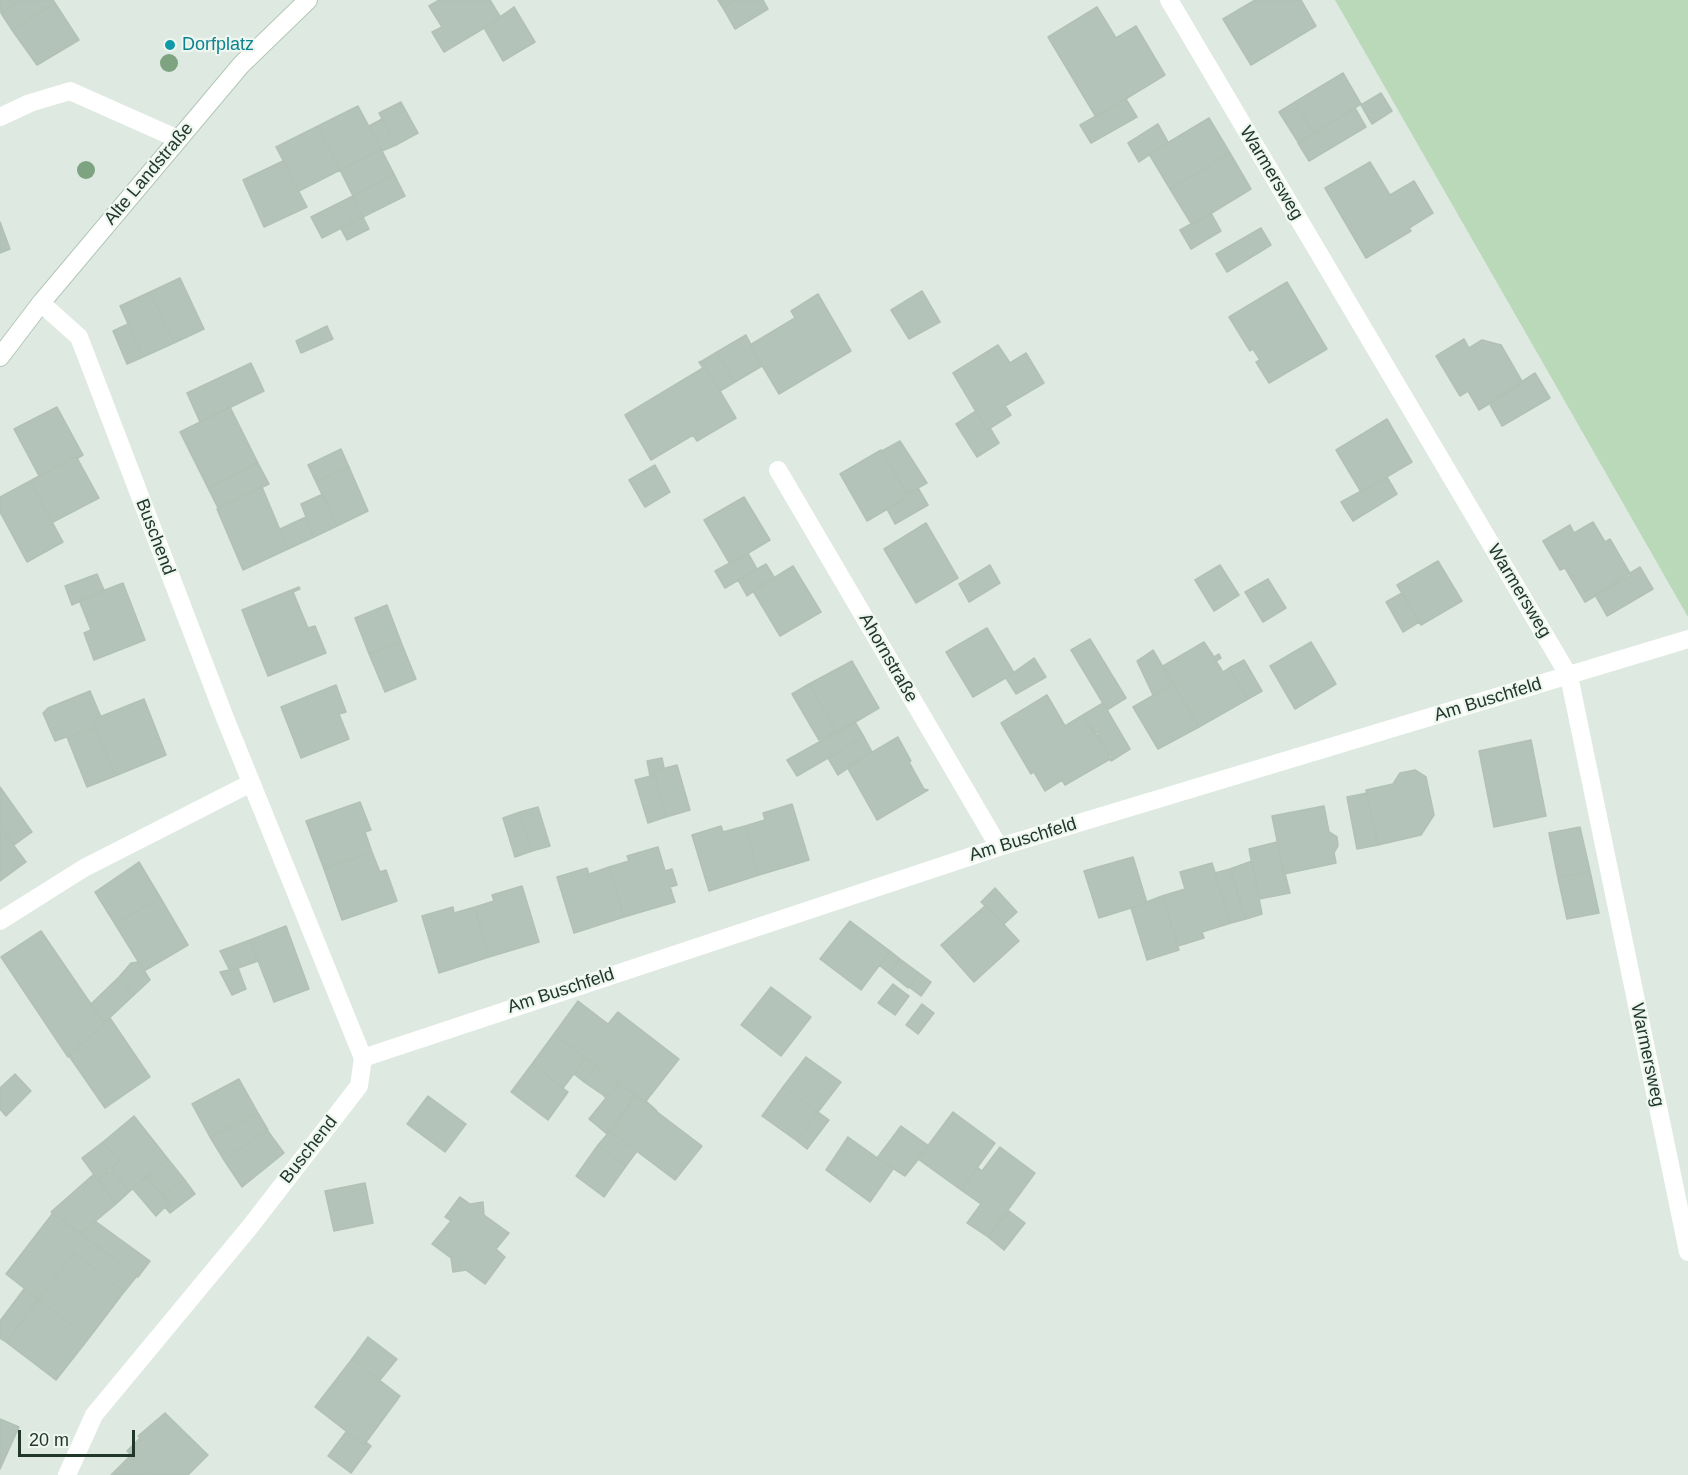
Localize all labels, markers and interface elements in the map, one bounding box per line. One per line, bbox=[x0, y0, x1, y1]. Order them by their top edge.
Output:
place label: Dorfplatz bbox=[182, 34, 254, 56]
marker: Dorfplatz bbox=[163, 38, 177, 52]
street label: Alte Landstraße bbox=[100, 118, 198, 230]
street label: Warmersweg bbox=[1235, 122, 1307, 224]
street label: Buschend bbox=[131, 496, 179, 578]
street label: Warmersweg bbox=[1483, 540, 1555, 642]
street label: Ahornstraße bbox=[854, 610, 922, 706]
street label: Am Buschfeld bbox=[1432, 673, 1544, 727]
street label: Am Buschfeld bbox=[967, 813, 1079, 867]
street label: Am Buschfeld bbox=[505, 964, 617, 1018]
street label: Warmersweg bbox=[1625, 1001, 1669, 1109]
street label: Buschend bbox=[276, 1112, 342, 1188]
scale bar bbox=[21, 1418, 138, 1456]
text: 20 m bbox=[29, 1430, 69, 1450]

